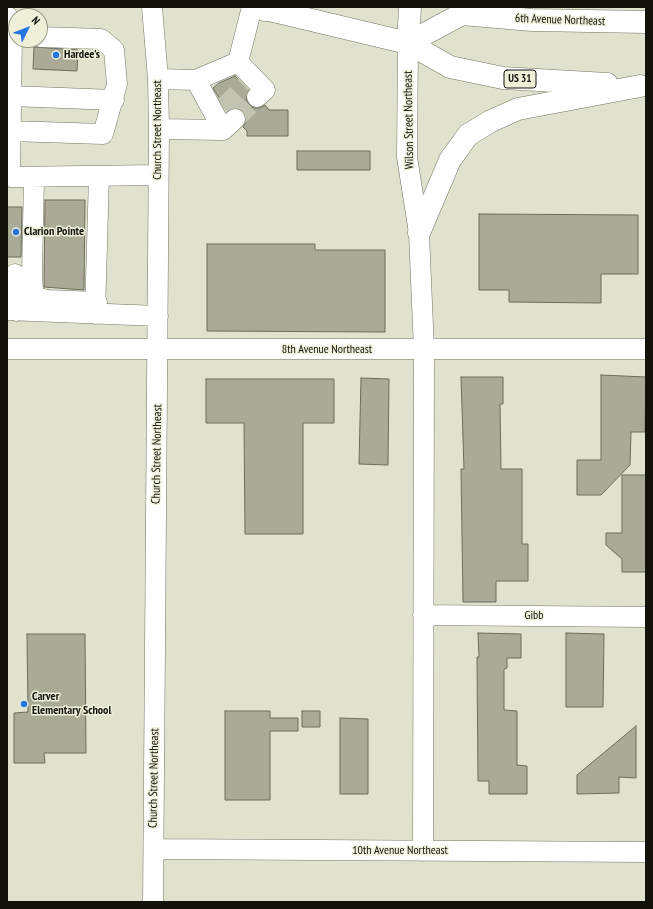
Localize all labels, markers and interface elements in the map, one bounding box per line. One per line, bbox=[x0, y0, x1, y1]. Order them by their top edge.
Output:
north arrow bbox=[8, 8, 48, 48]
street label: 6th Avenue Northeast bbox=[515, 11, 605, 29]
text: N bbox=[29, 14, 43, 27]
place label: Hardee's bbox=[64, 48, 100, 62]
marker: Hardee's bbox=[51, 50, 61, 60]
street label: Wilson Street Northeast bbox=[401, 70, 417, 170]
road number: US 31 bbox=[504, 70, 536, 88]
street label: Church Street Northeast bbox=[151, 80, 165, 180]
place label: Clarion Pointe bbox=[24, 225, 84, 239]
marker: Clarion Pointe bbox=[11, 227, 21, 237]
street label: 8th Avenue Northeast bbox=[282, 343, 372, 357]
street label: Church Street Northeast bbox=[149, 404, 165, 504]
street label: Gibb bbox=[525, 609, 543, 623]
place label: Carver Elementary School bbox=[32, 690, 111, 718]
marker: Carver Elementary School bbox=[19, 699, 29, 709]
street label: Church Street Northeast bbox=[146, 728, 162, 828]
street label: 10th Avenue Northeast bbox=[352, 844, 448, 858]

